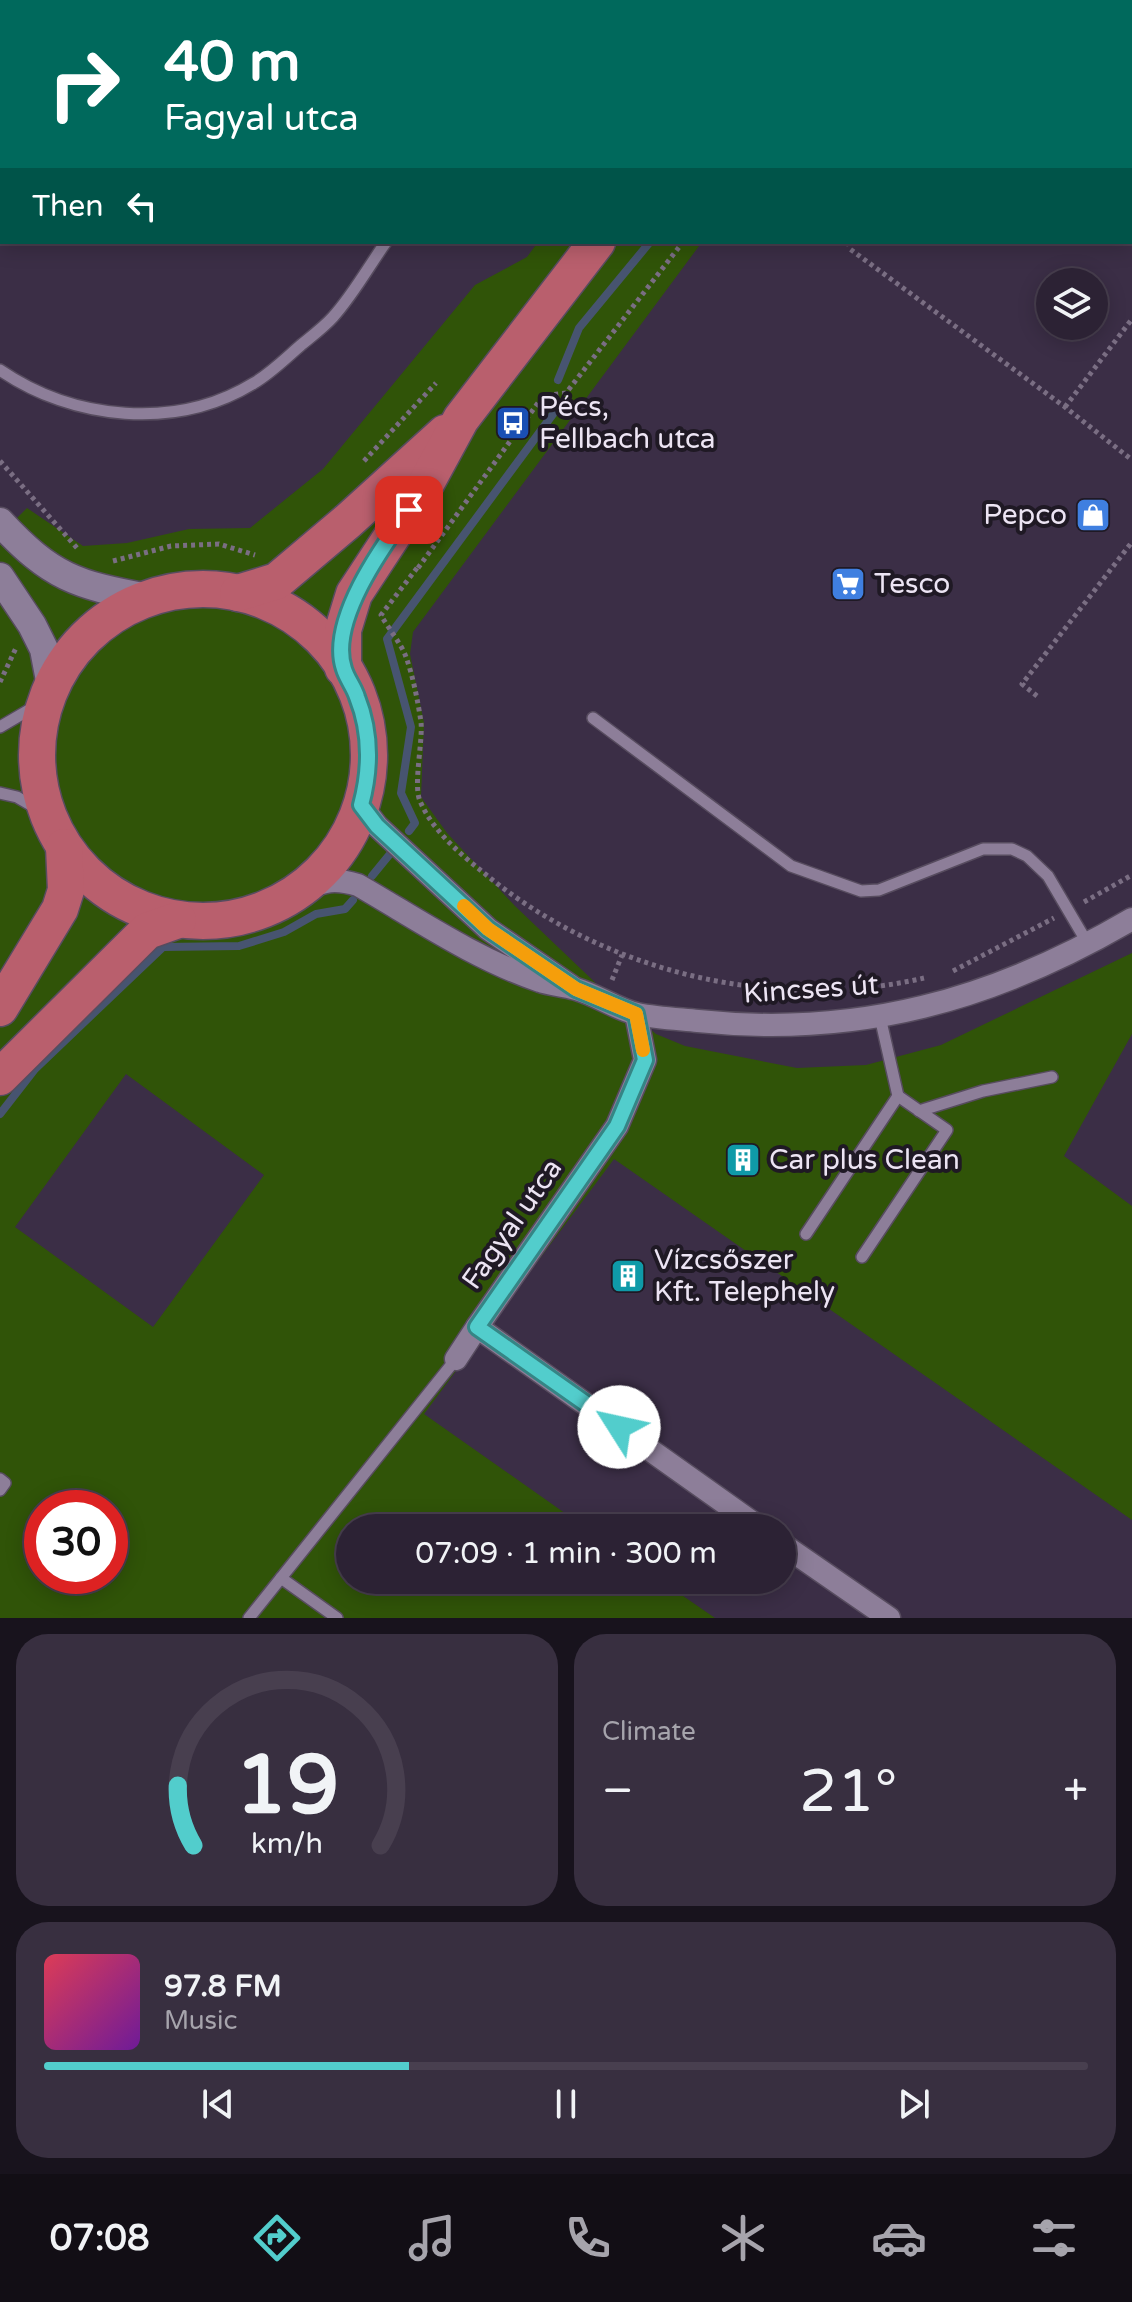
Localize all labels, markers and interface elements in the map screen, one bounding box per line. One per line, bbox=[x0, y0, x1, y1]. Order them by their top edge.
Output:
text: 40 m bbox=[164, 29, 300, 96]
icon: right bbox=[32, 32, 136, 136]
text: Fagyal utca bbox=[164, 97, 359, 140]
icon: left bbox=[120, 184, 164, 228]
text: Then bbox=[32, 188, 104, 225]
map controls bbox=[1036, 268, 1108, 340]
button: layers bbox=[1036, 268, 1108, 340]
place label: Pécs, Fellbach utca bbox=[539, 390, 716, 456]
bus stop icon: Pécs, Fellbach utca bbox=[494, 404, 532, 442]
pin bbox=[375, 476, 443, 544]
icon: arrive bbox=[387, 488, 431, 532]
shop icon: Pepco bbox=[1074, 496, 1112, 534]
place label: Pepco bbox=[983, 498, 1067, 532]
supermarket icon: Tesco bbox=[829, 565, 867, 603]
place label: Tesco bbox=[874, 567, 950, 601]
street label: Kincses út bbox=[742, 967, 880, 1011]
building icon: Car plus Clean bbox=[724, 1141, 762, 1179]
place label: Car plus Clean bbox=[769, 1143, 960, 1177]
street label: Fagyal utca bbox=[455, 1152, 569, 1296]
place label: Vízcsőszer Kft. Telephely bbox=[654, 1243, 835, 1309]
building icon: Vízcsőszer Kft. Telephely bbox=[609, 1257, 647, 1295]
position arrow bbox=[577, 1385, 661, 1469]
speed limit sign: 30 bbox=[24, 1490, 128, 1594]
text: 07:09 · 1 min · 300 m bbox=[415, 1535, 717, 1572]
text: Climate bbox=[602, 1716, 696, 1747]
text: 19 bbox=[235, 1736, 339, 1836]
text: 21° bbox=[799, 1756, 897, 1828]
text: − bbox=[602, 1765, 633, 1818]
text: + bbox=[1063, 1765, 1088, 1818]
text: km/h bbox=[251, 1827, 323, 1861]
text: 97.8 FM bbox=[164, 1968, 282, 2005]
text: Music bbox=[164, 2005, 237, 2036]
icon: previous bbox=[196, 2082, 240, 2126]
icon: pause bbox=[544, 2082, 588, 2126]
icon: next bbox=[892, 2082, 936, 2126]
icon: directions bbox=[249, 2210, 305, 2266]
icon: music bbox=[404, 2210, 460, 2266]
icon: phone bbox=[560, 2210, 616, 2266]
icon: climate bbox=[715, 2210, 771, 2266]
icon: car bbox=[871, 2210, 927, 2266]
icon: filters bbox=[1026, 2210, 1082, 2266]
text: 07:08 bbox=[50, 2217, 150, 2260]

